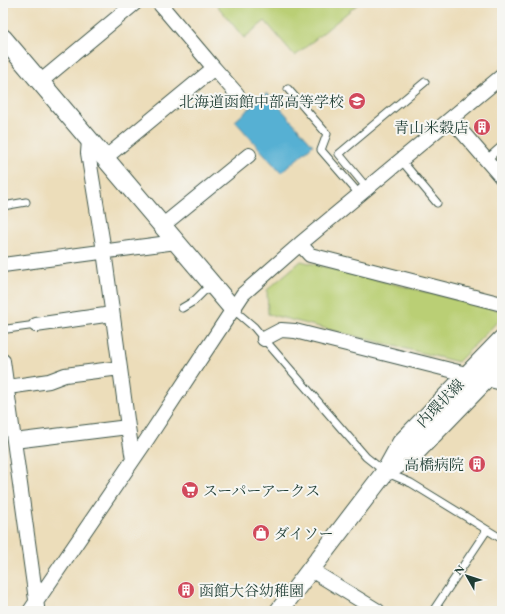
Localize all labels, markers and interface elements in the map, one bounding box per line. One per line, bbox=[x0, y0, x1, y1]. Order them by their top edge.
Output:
school or university icon: 北海道函館中部高等学校 bbox=[347, 91, 367, 111]
place label: 北海道函館中部高等学校 bbox=[179, 92, 344, 111]
building icon: 青山米穀店 bbox=[472, 117, 492, 137]
place label: 青山米穀店 bbox=[394, 118, 469, 137]
street label: 内環状線 bbox=[412, 375, 468, 431]
building icon: 高橋病院 bbox=[467, 454, 487, 474]
place label: 高橋病院 bbox=[404, 455, 464, 474]
supermarket icon: スーパーアークス bbox=[180, 480, 200, 500]
place label: スーパーアークス bbox=[203, 481, 320, 500]
shop icon: ダイソー bbox=[251, 523, 271, 543]
place label: ダイソー bbox=[274, 524, 334, 543]
north arrow bbox=[447, 556, 487, 596]
text: N bbox=[451, 562, 468, 578]
building icon: 函館大谷幼稚園 bbox=[176, 580, 196, 600]
place label: 函館大谷幼稚園 bbox=[199, 581, 304, 600]

